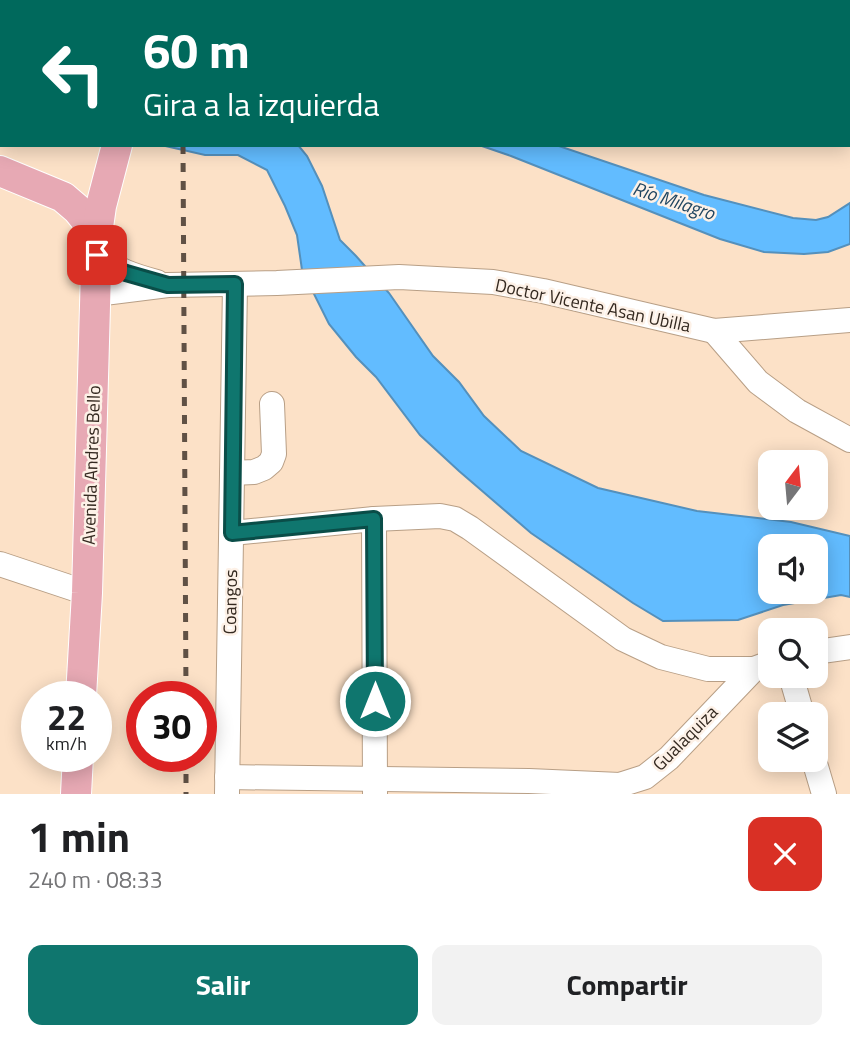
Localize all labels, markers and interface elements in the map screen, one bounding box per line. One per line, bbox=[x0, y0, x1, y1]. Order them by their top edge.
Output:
text: 60 m bbox=[143, 12, 250, 87]
icon: left bbox=[28, 28, 119, 119]
text: Gira a la izquierda bbox=[143, 80, 379, 128]
water label: Río Milagro bbox=[629, 173, 719, 227]
pin bbox=[67, 225, 127, 285]
icon: arrive bbox=[78, 236, 116, 274]
street label: Doctor Vicente Asan Ubilla bbox=[493, 271, 693, 339]
street label: Avenida Andres Bello bbox=[75, 385, 107, 545]
north arrow bbox=[758, 450, 828, 520]
map controls bbox=[758, 450, 828, 772]
button: sound bbox=[758, 534, 828, 604]
street label: Coangos bbox=[216, 569, 244, 635]
button: search bbox=[758, 618, 828, 688]
position arrow bbox=[338, 664, 412, 738]
speed limit sign: 30 bbox=[126, 681, 217, 772]
text: 22 bbox=[47, 690, 86, 744]
street label: Gualaquiza bbox=[646, 699, 724, 777]
button: layers bbox=[758, 702, 828, 772]
text: km/h bbox=[46, 730, 87, 757]
text: 1 min bbox=[28, 804, 130, 868]
button: close bbox=[748, 817, 822, 891]
text: 240 m · 08:33 bbox=[28, 862, 163, 897]
button: Salir bbox=[28, 945, 418, 1025]
button: Compartir bbox=[432, 945, 822, 1025]

